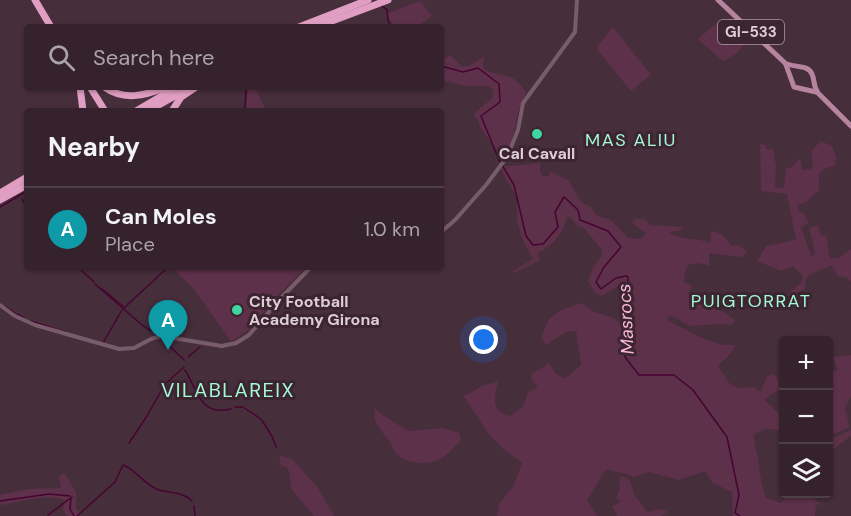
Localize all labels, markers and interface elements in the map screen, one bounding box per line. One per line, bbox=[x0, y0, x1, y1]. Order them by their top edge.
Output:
road number: GI-533 bbox=[718, 20, 784, 44]
search box bbox=[24, 24, 444, 90]
icon: search bbox=[45, 41, 78, 74]
text: Search here bbox=[93, 43, 214, 72]
marker: Cal Cavall bbox=[530, 127, 544, 141]
district label: MAS ALIU bbox=[585, 128, 677, 152]
text: Nearby bbox=[48, 130, 140, 164]
place label: Cal Cavall bbox=[499, 143, 575, 164]
text: Can Moles bbox=[105, 202, 217, 231]
text: A bbox=[60, 216, 75, 242]
text: 1.0 km bbox=[364, 216, 420, 242]
text: Place bbox=[105, 231, 155, 257]
water label: Masrocs bbox=[612, 283, 640, 355]
district label: PUIGTORRAT bbox=[691, 289, 811, 313]
place label: City Football Academy Girona bbox=[249, 291, 380, 330]
pin: A bbox=[148, 300, 188, 350]
marker: City Football Academy Girona bbox=[230, 303, 244, 317]
your location bbox=[469, 325, 498, 354]
map controls bbox=[779, 336, 833, 498]
button: + bbox=[779, 336, 833, 390]
district label: VILABLAREIX bbox=[161, 377, 295, 403]
button: − bbox=[779, 390, 833, 444]
button: layers bbox=[779, 444, 833, 498]

